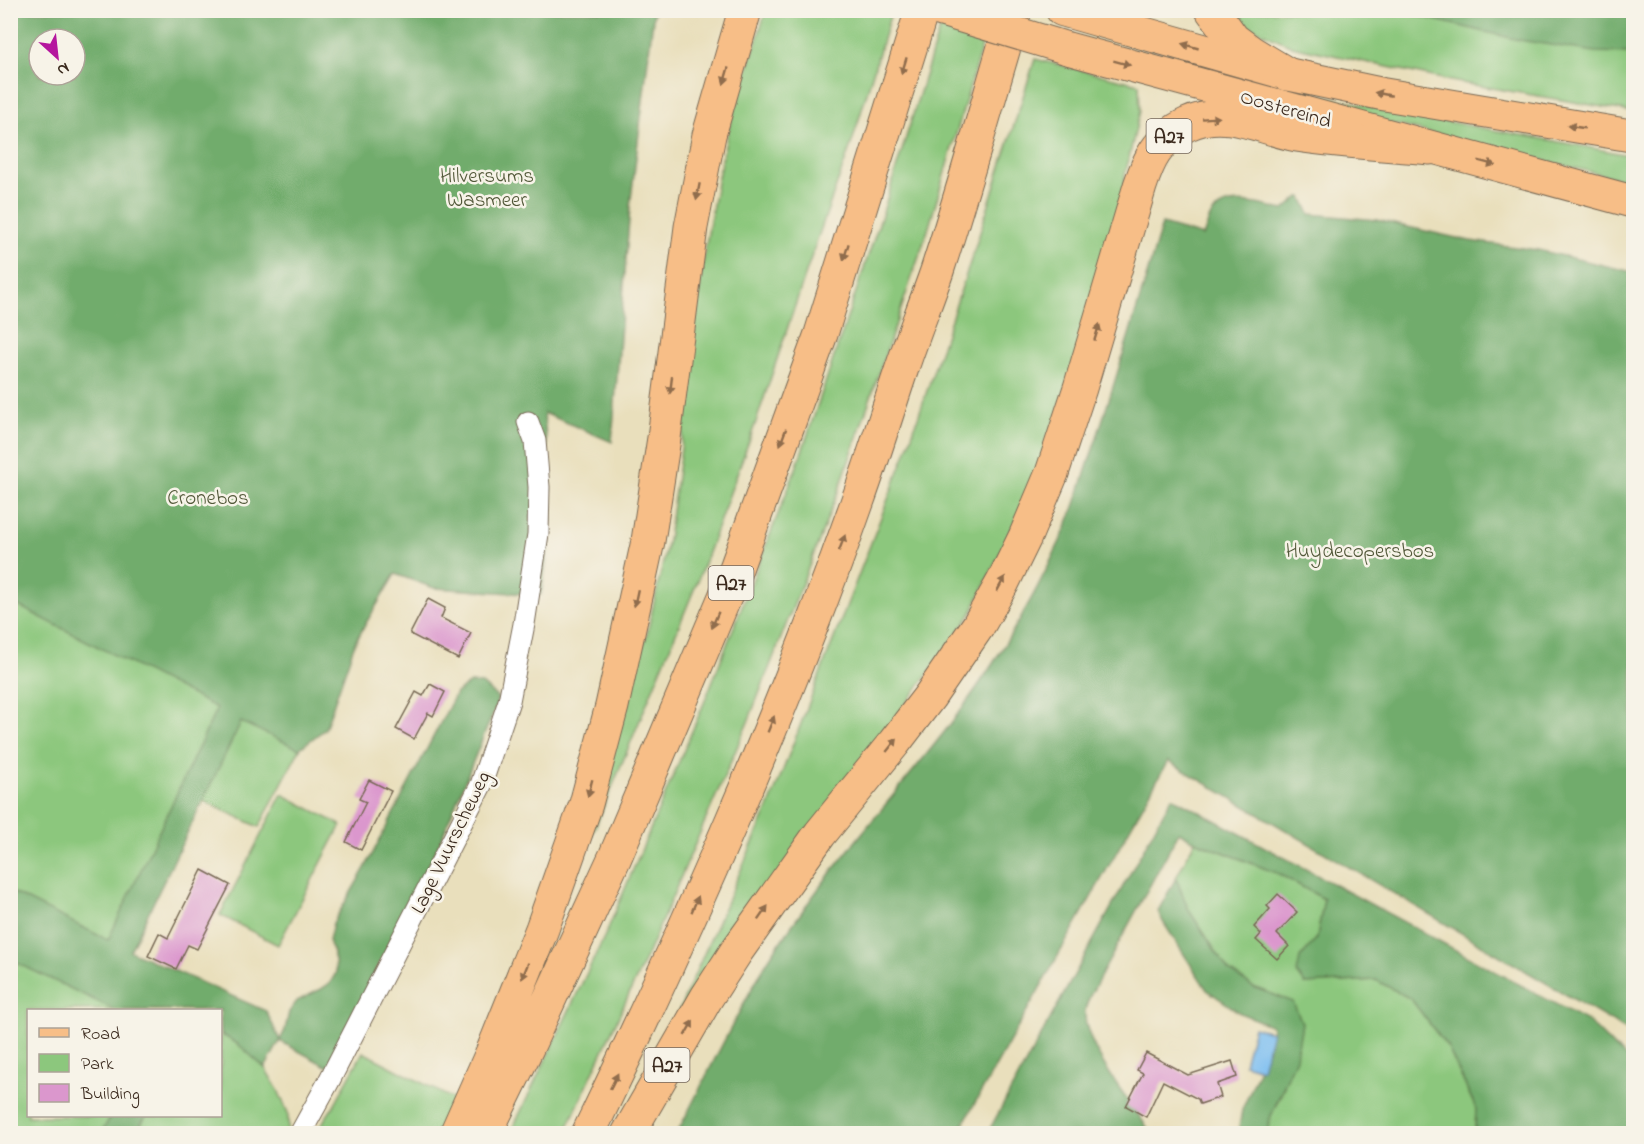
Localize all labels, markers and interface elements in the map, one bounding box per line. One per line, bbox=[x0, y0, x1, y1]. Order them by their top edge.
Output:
north arrow bbox=[27, 27, 87, 87]
one-way arrow bbox=[1181, 41, 1199, 51]
text: N bbox=[52, 55, 73, 82]
one-way arrow bbox=[899, 57, 909, 75]
one-way arrow bbox=[1113, 59, 1132, 69]
one-way arrow bbox=[721, 67, 730, 85]
street label: Oostereind bbox=[1236, 83, 1335, 137]
one-way arrow bbox=[1374, 89, 1393, 98]
one-way arrow bbox=[1202, 113, 1221, 123]
road number: A27 bbox=[1146, 119, 1192, 153]
one-way arrow bbox=[1566, 122, 1585, 131]
one-way arrow bbox=[1478, 159, 1496, 169]
park label: Hilversums Wasmeer bbox=[440, 162, 534, 216]
one-way arrow bbox=[693, 183, 702, 202]
one-way arrow bbox=[841, 244, 850, 262]
one-way arrow bbox=[1093, 323, 1102, 341]
one-way arrow bbox=[666, 376, 676, 395]
one-way arrow bbox=[778, 428, 788, 446]
park label: Cronebos bbox=[167, 484, 249, 514]
one-way arrow bbox=[837, 533, 847, 551]
park label: Huydecopersbos bbox=[1286, 537, 1434, 569]
road number: A27 bbox=[708, 566, 754, 600]
one-way arrow bbox=[996, 576, 1006, 593]
one-way arrow bbox=[631, 589, 640, 608]
one-way arrow bbox=[710, 611, 720, 629]
one-way arrow bbox=[767, 715, 776, 733]
one-way arrow bbox=[885, 738, 897, 753]
street label: Lage Vuurscheweg bbox=[404, 766, 501, 920]
one-way arrow bbox=[585, 779, 594, 797]
one-way arrow bbox=[691, 895, 700, 912]
one-way arrow bbox=[757, 906, 769, 922]
one-way arrow bbox=[520, 963, 530, 981]
legend bbox=[27, 1009, 222, 1117]
one-way arrow bbox=[683, 1020, 693, 1037]
text: Road bbox=[81, 1022, 120, 1048]
road number: A27 bbox=[644, 1048, 690, 1082]
text: Park bbox=[81, 1052, 114, 1078]
one-way arrow bbox=[609, 1072, 618, 1089]
text: Building bbox=[80, 1082, 140, 1109]

